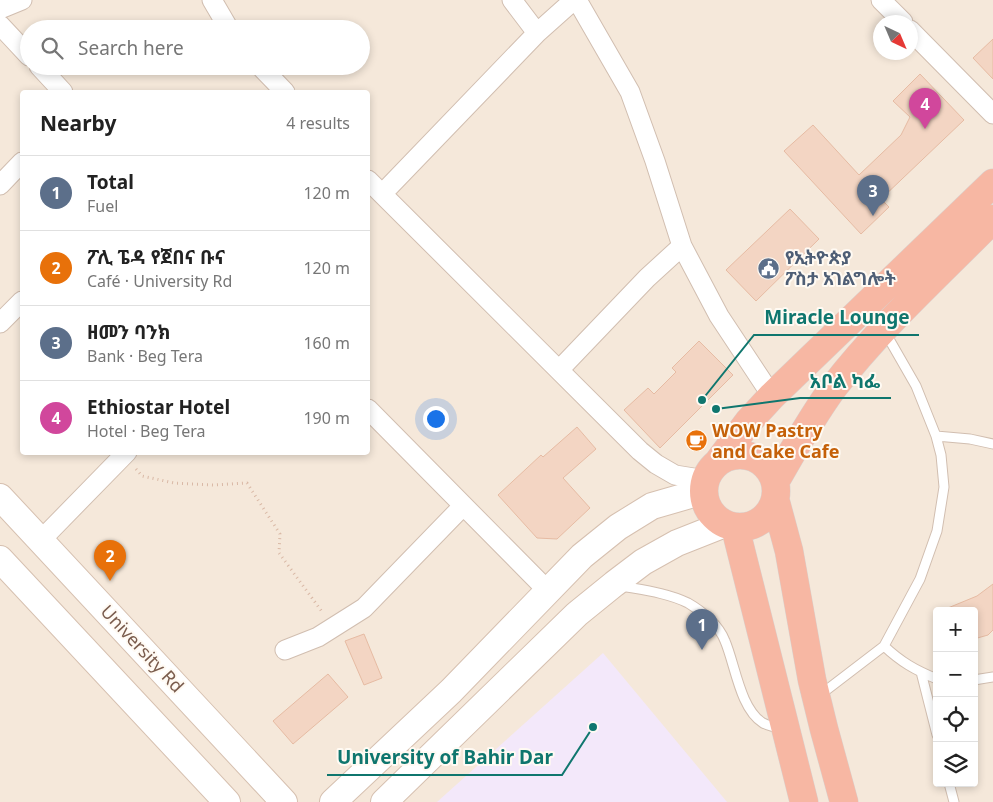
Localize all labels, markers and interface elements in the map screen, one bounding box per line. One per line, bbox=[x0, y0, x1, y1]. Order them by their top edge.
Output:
north arrow bbox=[873, 15, 918, 60]
search box bbox=[20, 20, 370, 75]
icon: search bbox=[38, 34, 66, 62]
text: Search here bbox=[78, 35, 184, 61]
pin: 4 bbox=[909, 88, 941, 129]
text: Nearby bbox=[40, 109, 116, 137]
text: 4 results bbox=[286, 112, 350, 134]
text: Total bbox=[87, 169, 134, 195]
pin: 3 bbox=[857, 175, 889, 216]
text: 1 bbox=[51, 182, 61, 204]
text: 120 m bbox=[303, 182, 350, 204]
text: Fuel bbox=[87, 195, 118, 217]
text: ፖሊ ፔዳ የጀበና ቡና bbox=[87, 244, 225, 270]
place label: የኢትዮጵያ ፖስታ አገልግሎት bbox=[785, 245, 896, 290]
public building icon: የኢትዮጵያ ፖስታ አገልግሎት bbox=[757, 256, 781, 280]
text: 2 bbox=[51, 257, 61, 279]
text: 120 m bbox=[303, 257, 350, 279]
text: Café · University Rd bbox=[87, 270, 232, 292]
callout: Miracle Lounge bbox=[754, 301, 919, 335]
text: Miracle Lounge bbox=[764, 304, 910, 330]
text: ዘመን ባንክ bbox=[87, 319, 170, 345]
text: 3 bbox=[51, 332, 61, 354]
text: 160 m bbox=[303, 332, 350, 354]
text: Bank · Beg Tera bbox=[87, 345, 203, 367]
callout: አቦል ካፌ bbox=[800, 364, 891, 398]
text: አቦል ካፌ bbox=[810, 368, 880, 394]
text: Ethiostar Hotel bbox=[87, 394, 230, 420]
your location bbox=[423, 406, 449, 432]
text: 4 bbox=[51, 407, 61, 429]
text: 190 m bbox=[303, 407, 350, 429]
place label: WOW Pastry and Cake Cafe bbox=[712, 418, 840, 463]
text: Hotel · Beg Tera bbox=[87, 420, 206, 442]
cafe icon: WOW Pastry and Cake Cafe bbox=[684, 429, 708, 453]
pin: 2 bbox=[94, 540, 126, 581]
street label: University Rd bbox=[96, 599, 190, 697]
map controls bbox=[933, 607, 978, 787]
button: + bbox=[933, 607, 978, 652]
pin: 1 bbox=[686, 609, 718, 650]
button: − bbox=[933, 652, 978, 697]
button: locate bbox=[933, 697, 978, 742]
callout: University of Bahir Dar bbox=[327, 741, 562, 775]
button: layers bbox=[933, 742, 978, 787]
text: University of Bahir Dar bbox=[337, 744, 553, 770]

